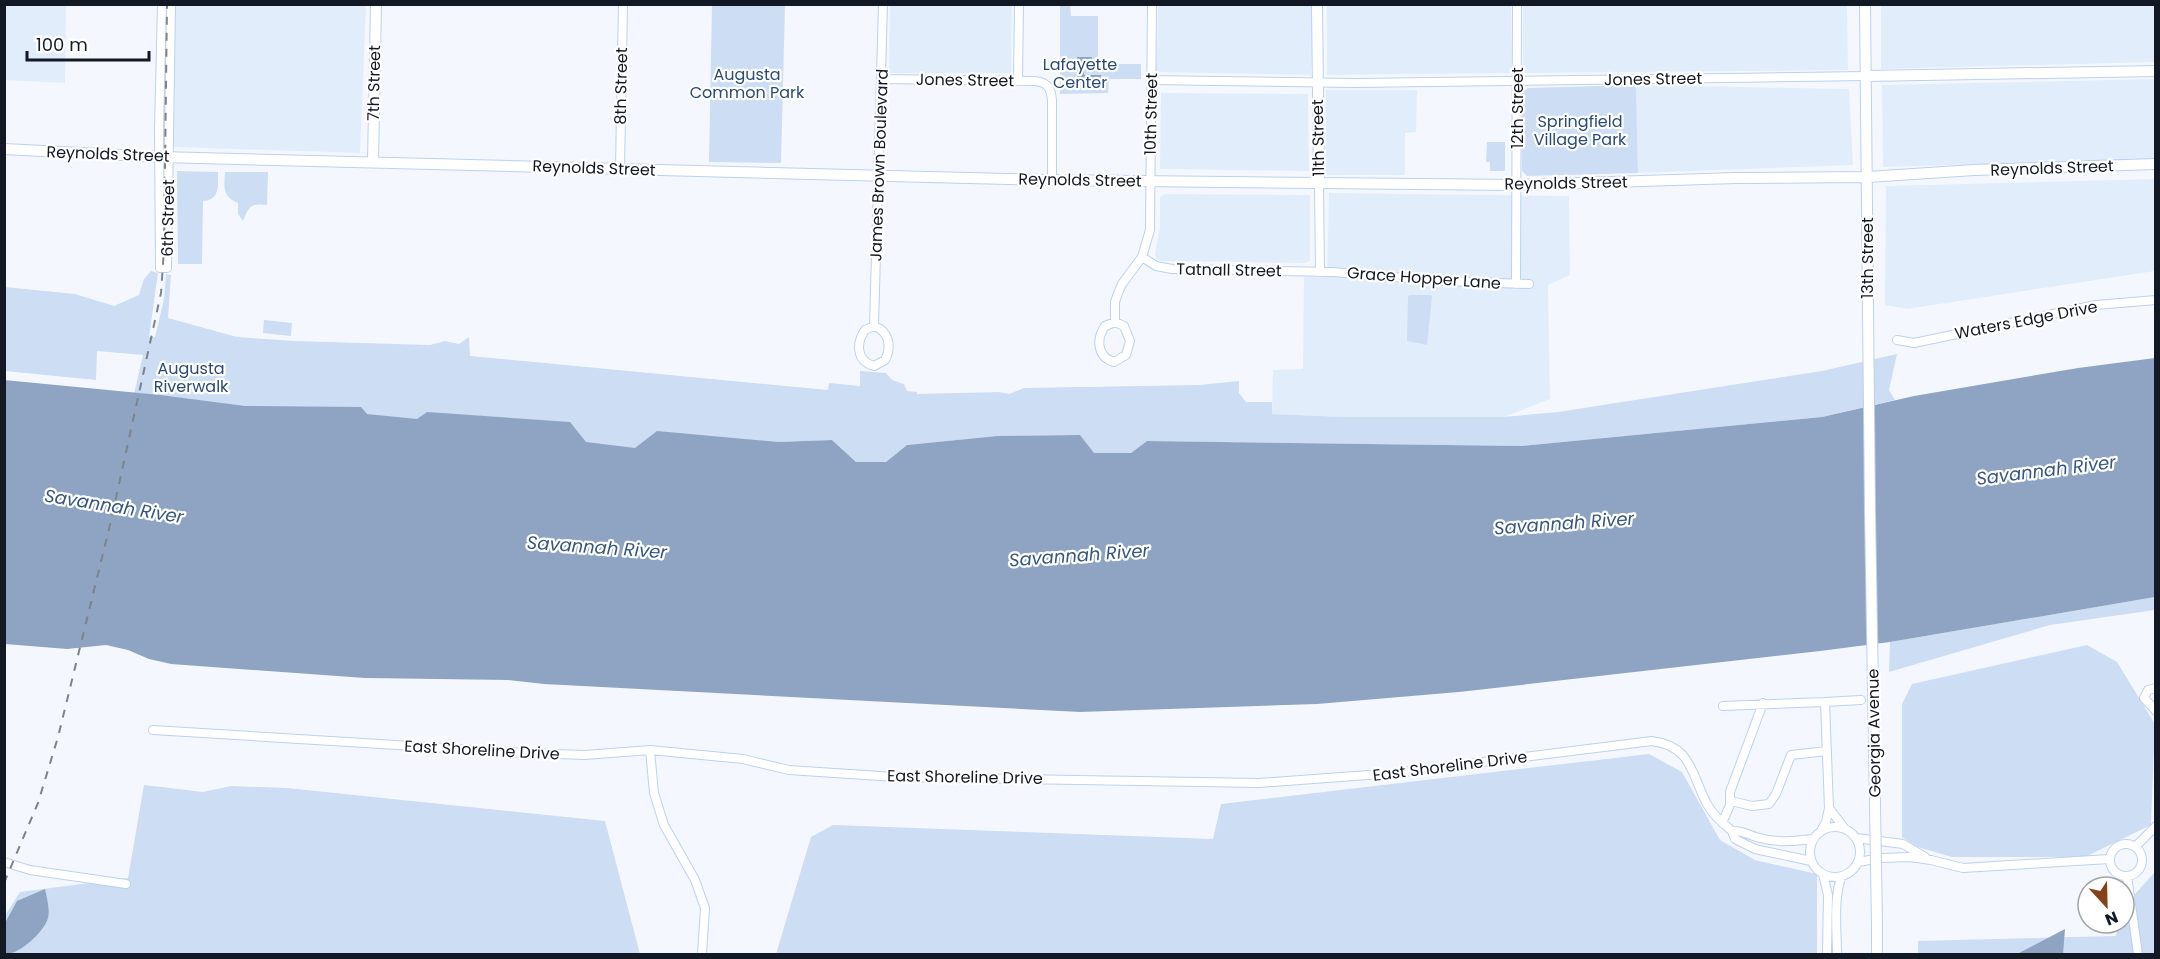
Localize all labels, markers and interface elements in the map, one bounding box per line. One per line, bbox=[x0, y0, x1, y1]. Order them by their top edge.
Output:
scale bar bbox=[27, 24, 148, 62]
text: 100 m bbox=[36, 32, 88, 57]
street label: 7th Street bbox=[362, 45, 386, 121]
street label: 8th Street bbox=[609, 47, 633, 125]
park label: Lafayette Center bbox=[1043, 53, 1117, 94]
park label: Augusta Common Park bbox=[690, 63, 805, 104]
street label: 12th Street bbox=[1506, 67, 1529, 149]
street label: Jones Street bbox=[1604, 67, 1703, 91]
street label: James Brown Boulevard bbox=[864, 68, 894, 262]
street label: Jones Street bbox=[916, 68, 1015, 92]
street label: 10th Street bbox=[1139, 72, 1163, 155]
street label: 11th Street bbox=[1306, 99, 1330, 177]
park label: Springfield Village Park bbox=[1534, 110, 1627, 151]
street label: Reynolds Street bbox=[46, 140, 170, 168]
street label: Reynolds Street bbox=[532, 154, 656, 182]
street label: Reynolds Street bbox=[1990, 154, 2114, 182]
street label: Reynolds Street bbox=[1018, 167, 1142, 193]
street label: Reynolds Street bbox=[1504, 170, 1628, 196]
street label: 6th Street bbox=[156, 179, 180, 257]
street label: 13th Street bbox=[1856, 217, 1879, 299]
street label: Tatnall Street bbox=[1176, 258, 1282, 282]
street label: Grace Hopper Lane bbox=[1346, 261, 1502, 295]
street label: Waters Edge Drive bbox=[1953, 295, 2099, 345]
park label: Augusta Riverwalk bbox=[154, 357, 229, 398]
water label: Savannah River bbox=[1975, 449, 2118, 491]
water label: Savannah River bbox=[43, 483, 187, 530]
water label: Savannah River bbox=[1493, 506, 1636, 540]
water label: Savannah River bbox=[526, 530, 669, 564]
water label: Savannah River bbox=[1008, 538, 1151, 572]
street label: Georgia Avenue bbox=[1861, 668, 1887, 797]
street label: East Shoreline Drive bbox=[404, 734, 560, 766]
street label: East Shoreline Drive bbox=[1371, 745, 1529, 787]
street label: East Shoreline Drive bbox=[887, 764, 1043, 790]
north arrow bbox=[2076, 875, 2136, 935]
text: N bbox=[2102, 906, 2121, 931]

